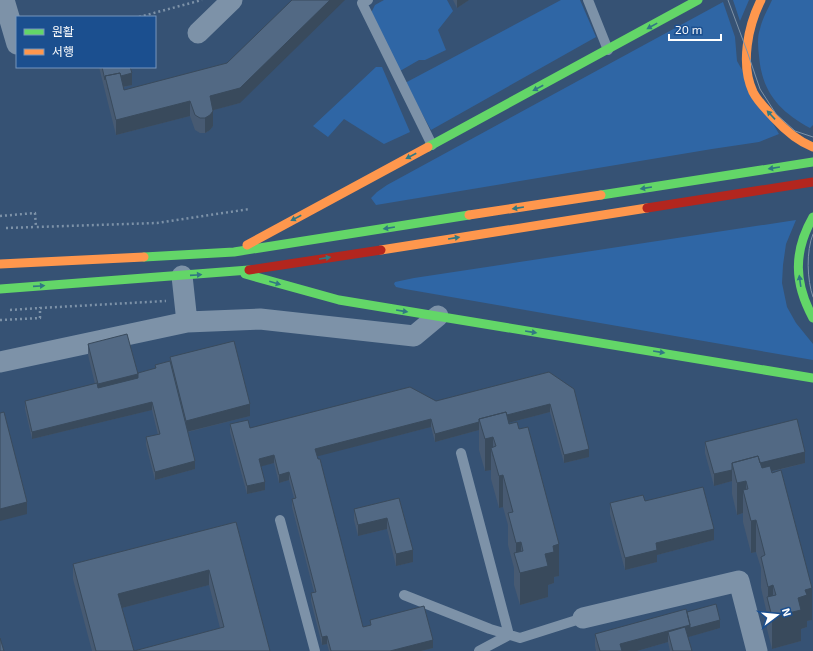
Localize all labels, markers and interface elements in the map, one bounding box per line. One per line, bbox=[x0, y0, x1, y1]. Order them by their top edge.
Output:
legend bbox=[16, 16, 156, 68]
scale bar bbox=[669, 16, 721, 42]
one-way arrow bbox=[646, 22, 658, 29]
text: 20 m bbox=[675, 22, 702, 36]
text: 원활 bbox=[52, 24, 74, 38]
text: 서행 bbox=[52, 44, 74, 58]
one-way arrow bbox=[532, 85, 543, 91]
one-way arrow bbox=[766, 110, 776, 120]
one-way arrow bbox=[405, 153, 417, 160]
one-way arrow bbox=[768, 165, 781, 171]
one-way arrow bbox=[640, 185, 652, 191]
one-way arrow bbox=[511, 205, 524, 211]
one-way arrow bbox=[290, 215, 302, 221]
one-way arrow bbox=[383, 225, 395, 231]
one-way arrow bbox=[448, 235, 460, 241]
one-way arrow bbox=[319, 255, 331, 261]
one-way arrow bbox=[190, 272, 203, 278]
one-way arrow bbox=[797, 275, 803, 287]
one-way arrow bbox=[269, 280, 282, 286]
one-way arrow bbox=[33, 283, 45, 290]
one-way arrow bbox=[396, 308, 408, 314]
one-way arrow bbox=[524, 329, 537, 335]
one-way arrow bbox=[653, 350, 665, 356]
north arrow bbox=[757, 595, 797, 635]
text: N bbox=[780, 606, 794, 618]

